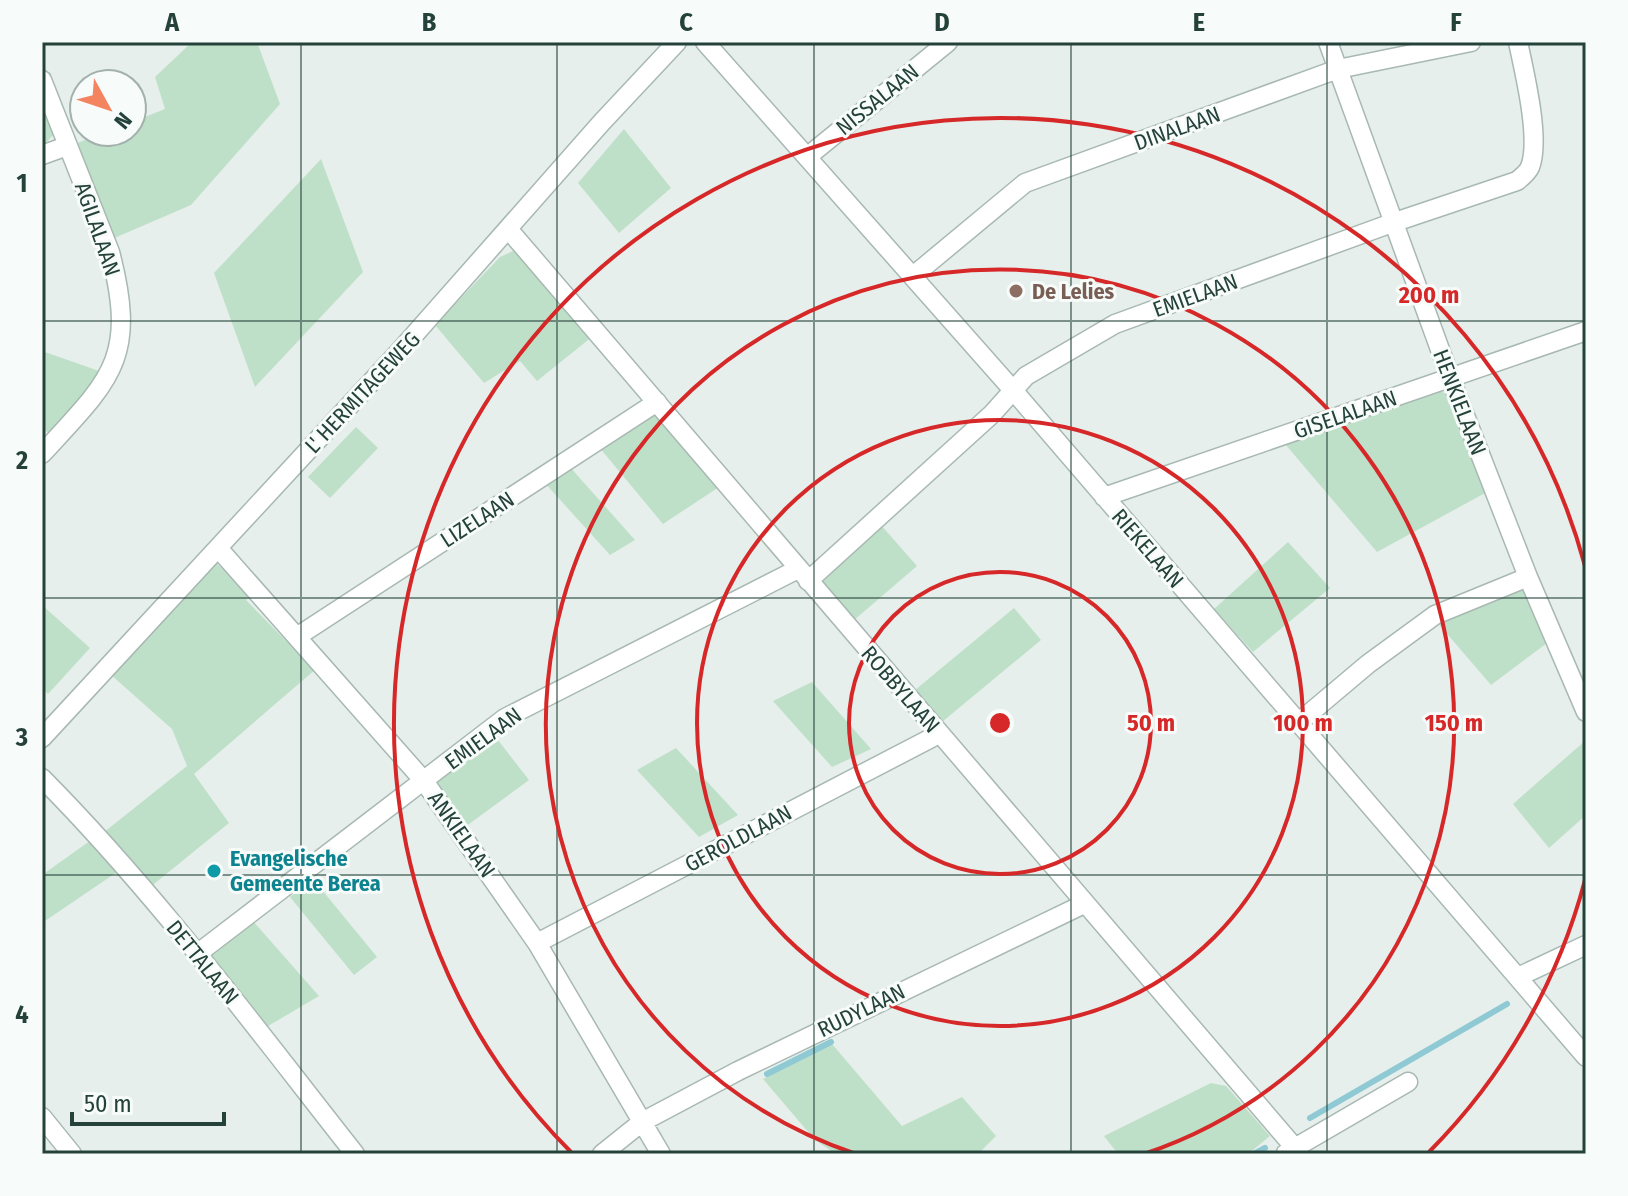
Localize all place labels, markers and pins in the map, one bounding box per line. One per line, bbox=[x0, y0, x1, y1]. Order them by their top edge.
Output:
place label: De Lelies bbox=[1032, 278, 1115, 305]
marker: De Lelies bbox=[1007, 282, 1025, 300]
centre of rings bbox=[986, 709, 1014, 737]
place label: Evangelische Gemeente Berea bbox=[230, 845, 381, 897]
marker: Evangelische Gemeente Berea bbox=[205, 862, 223, 880]

